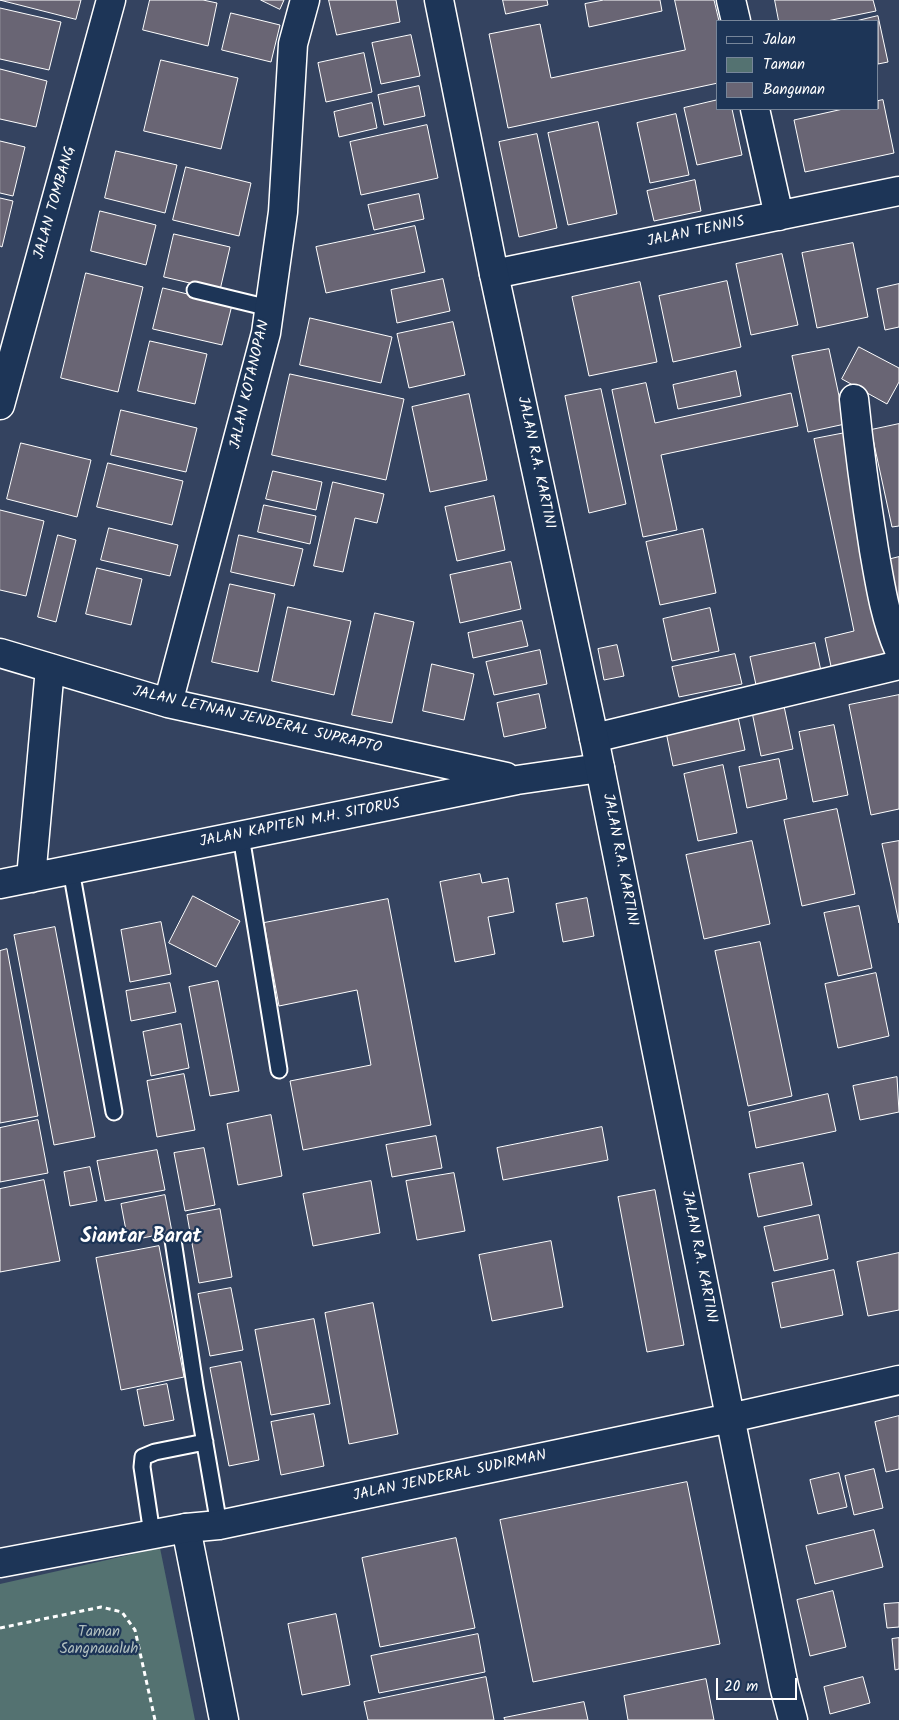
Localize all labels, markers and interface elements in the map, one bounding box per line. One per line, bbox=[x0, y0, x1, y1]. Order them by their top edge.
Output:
legend bbox=[716, 20, 879, 110]
text: Jalan bbox=[763, 28, 796, 52]
text: Taman bbox=[763, 53, 805, 77]
text: Bangunan bbox=[763, 78, 825, 102]
street label: JALAN TOMBANG bbox=[31, 144, 81, 262]
street label: JALAN TENNIS bbox=[646, 214, 746, 252]
street label: JALAN KOTANOPAN bbox=[227, 319, 275, 451]
street label: JALAN R.A. KARTINI bbox=[512, 395, 558, 531]
street label: JALAN LETNAN JENDERAL SUPRAPTO bbox=[131, 684, 383, 758]
street label: JALAN R.A. KARTINI bbox=[597, 792, 641, 928]
street label: JALAN KAPITEN M.H. SITORUS bbox=[198, 796, 402, 852]
street label: JALAN R.A. KARTINI bbox=[676, 1189, 720, 1325]
district label: Siantar Barat bbox=[81, 1227, 201, 1251]
street label: JALAN JENDERAL SUDIRMAN bbox=[352, 1448, 548, 1506]
park label: Taman Sangnaualuh bbox=[60, 1624, 138, 1659]
scale bar bbox=[719, 1668, 800, 1700]
text: 20 m bbox=[724, 1675, 758, 1699]

